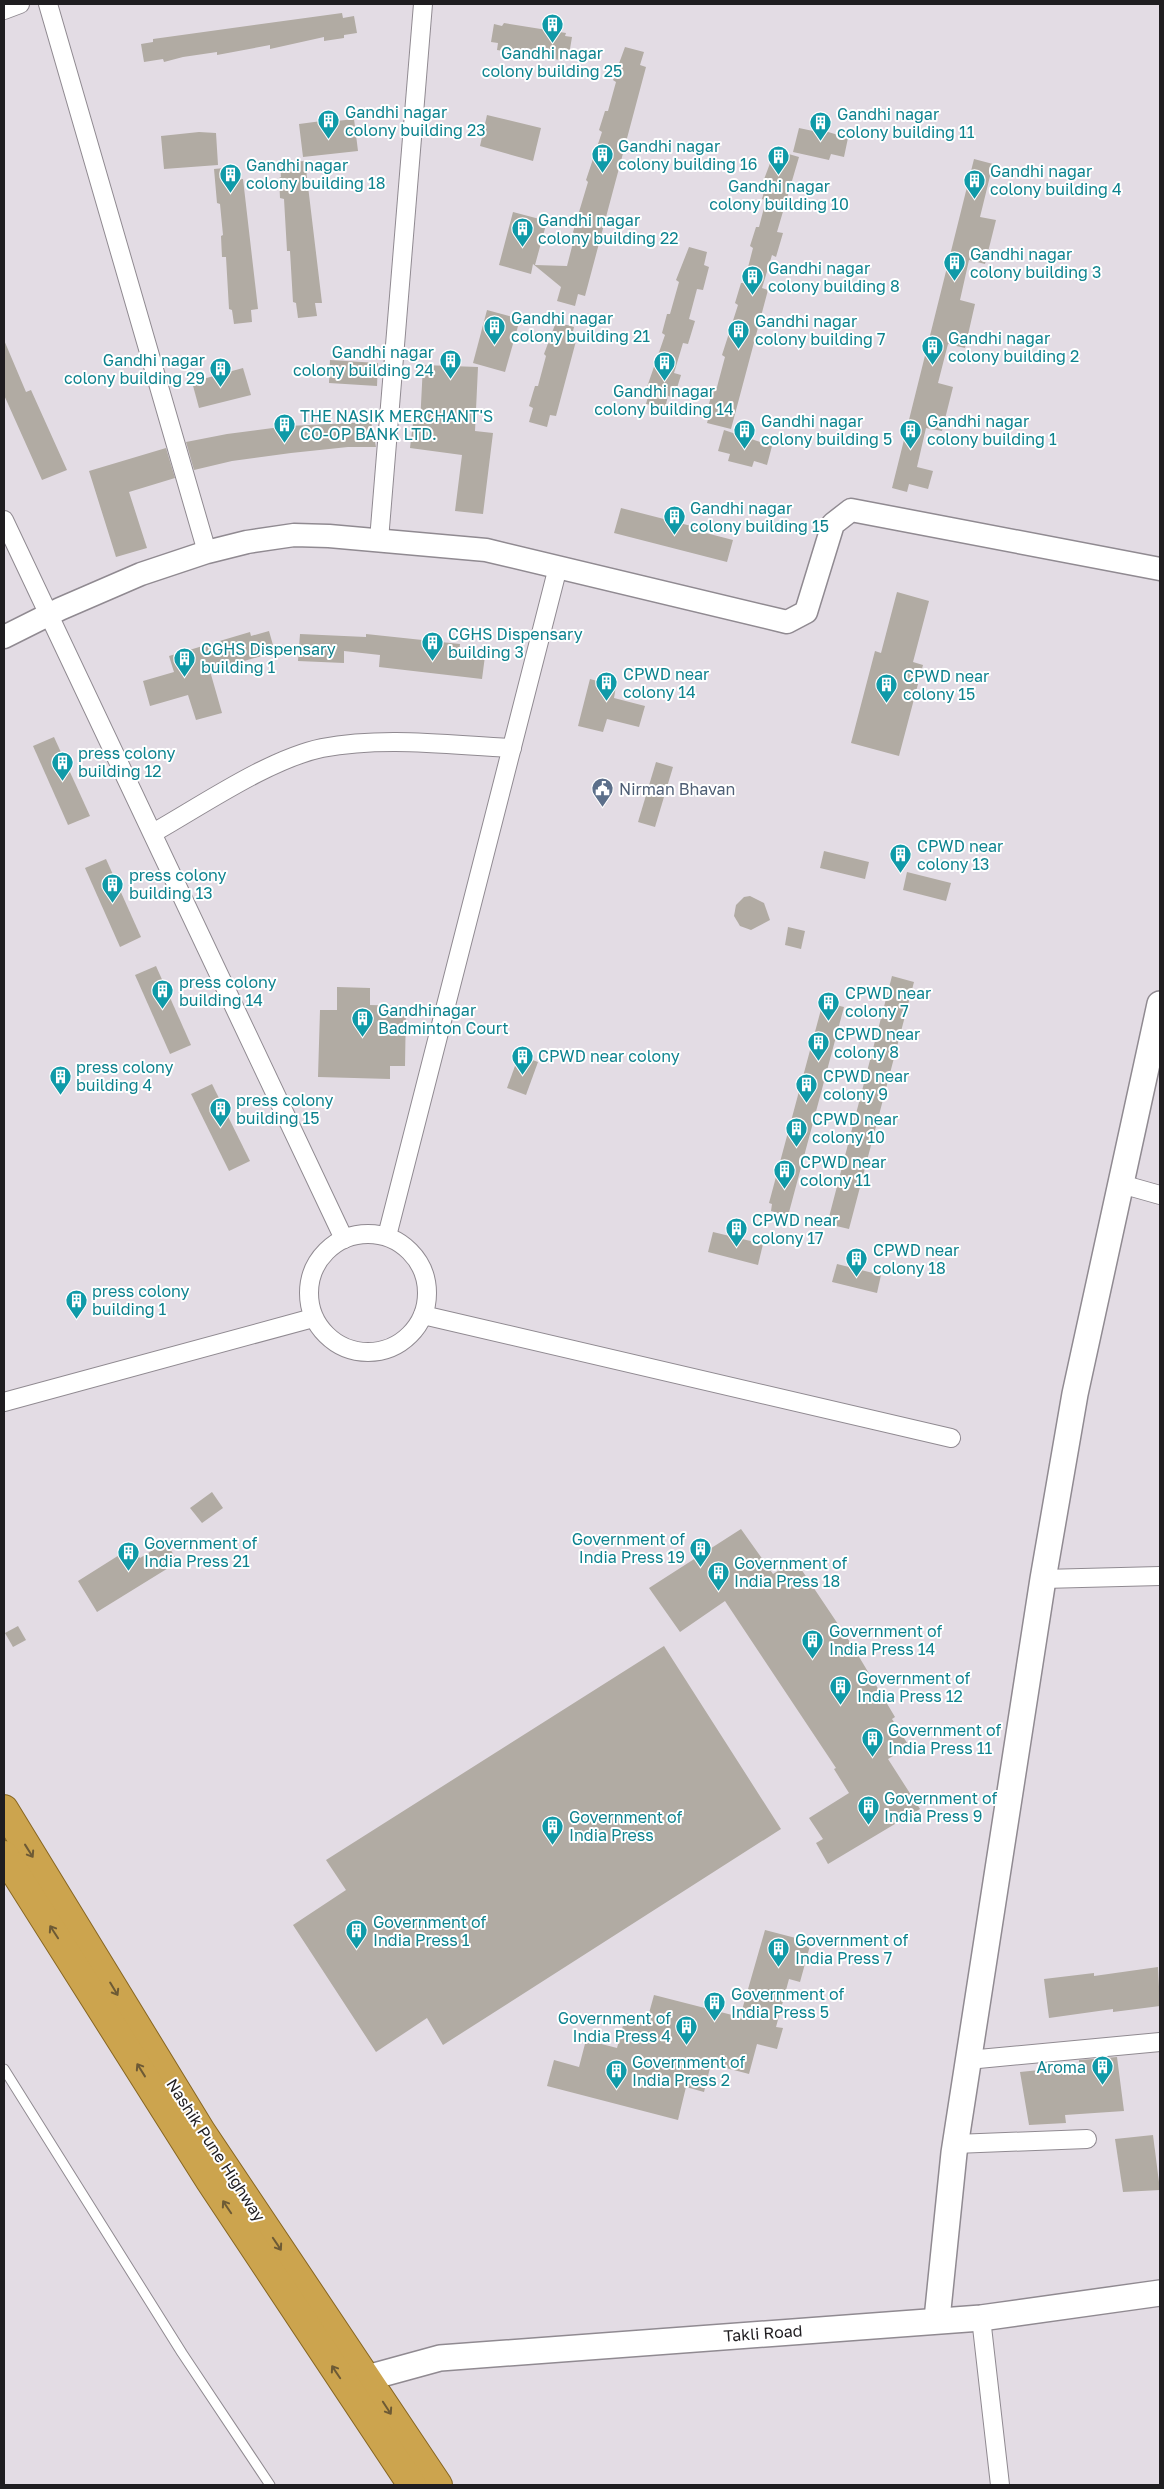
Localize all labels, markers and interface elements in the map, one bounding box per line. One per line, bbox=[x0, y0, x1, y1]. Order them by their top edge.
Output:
building icon: Gandhi nagar colony building 25 bbox=[540, 12, 564, 43]
place label: Gandhi nagar colony building 25 bbox=[482, 43, 622, 81]
place label: Gandhi nagar colony building 23 bbox=[345, 102, 486, 140]
place label: Gandhi nagar colony building 11 bbox=[837, 104, 975, 142]
building icon: Gandhi nagar colony building 23 bbox=[317, 109, 341, 140]
building icon: Gandhi nagar colony building 11 bbox=[809, 111, 833, 142]
place label: Gandhi nagar colony building 16 bbox=[618, 136, 757, 174]
building icon: Gandhi nagar colony building 16 bbox=[590, 143, 614, 174]
building icon: Gandhi nagar colony building 10 bbox=[767, 145, 791, 176]
place label: Gandhi nagar colony building 18 bbox=[246, 155, 385, 193]
place label: Gandhi nagar colony building 4 bbox=[990, 161, 1122, 199]
building icon: Gandhi nagar colony building 18 bbox=[218, 162, 242, 193]
building icon: Gandhi nagar colony building 4 bbox=[962, 168, 986, 199]
place label: Gandhi nagar colony building 10 bbox=[709, 176, 849, 214]
place label: Gandhi nagar colony building 22 bbox=[538, 210, 679, 248]
building icon: Gandhi nagar colony building 22 bbox=[510, 217, 534, 248]
place label: Gandhi nagar colony building 3 bbox=[970, 244, 1101, 282]
building icon: Gandhi nagar colony building 3 bbox=[942, 251, 966, 282]
place label: Gandhi nagar colony building 8 bbox=[768, 258, 900, 296]
building icon: Gandhi nagar colony building 8 bbox=[740, 265, 764, 296]
place label: Gandhi nagar colony building 21 bbox=[511, 308, 650, 346]
place label: Gandhi nagar colony building 7 bbox=[755, 311, 885, 349]
building icon: Gandhi nagar colony building 21 bbox=[483, 315, 507, 346]
building icon: Gandhi nagar colony building 7 bbox=[727, 318, 751, 349]
place label: Gandhi nagar colony building 2 bbox=[948, 328, 1079, 366]
building icon: Gandhi nagar colony building 2 bbox=[920, 335, 944, 366]
place label: Gandhi nagar colony building 24 bbox=[293, 342, 434, 380]
building icon: Gandhi nagar colony building 24 bbox=[438, 349, 462, 380]
place label: Gandhi nagar colony building 29 bbox=[64, 350, 205, 388]
building icon: Gandhi nagar colony building 14 bbox=[652, 350, 676, 381]
building icon: Gandhi nagar colony building 29 bbox=[209, 357, 233, 388]
place label: Gandhi nagar colony building 14 bbox=[594, 381, 734, 419]
place label: THE NASIK MERCHANT'S CO-OP BANK LTD. bbox=[300, 406, 493, 444]
place label: Gandhi nagar colony building 5 bbox=[761, 411, 892, 449]
place label: Gandhi nagar colony building 1 bbox=[927, 411, 1057, 449]
building icon: THE NASIK MERCHANT'S CO-OP BANK LTD. bbox=[272, 413, 296, 444]
building icon: Gandhi nagar colony building 5 bbox=[733, 418, 757, 449]
building icon: Gandhi nagar colony building 1 bbox=[899, 418, 923, 449]
place label: Gandhi nagar colony building 15 bbox=[690, 498, 829, 536]
building icon: Gandhi nagar colony building 15 bbox=[662, 505, 686, 536]
place label: CGHS Dispensary building 3 bbox=[448, 624, 583, 662]
building icon: CGHS Dispensary building 3 bbox=[420, 631, 444, 662]
place label: CGHS Dispensary building 1 bbox=[201, 639, 336, 677]
building icon: CGHS Dispensary building 1 bbox=[173, 646, 197, 677]
place label: CPWD near colony 14 bbox=[623, 664, 709, 702]
place label: CPWD near colony 15 bbox=[903, 666, 989, 704]
building icon: CPWD near colony 14 bbox=[595, 671, 619, 702]
building icon: CPWD near colony 15 bbox=[875, 673, 899, 704]
place label: press colony building 12 bbox=[78, 743, 176, 781]
building icon: press colony building 12 bbox=[50, 750, 74, 781]
public building icon: Nirman Bhavan bbox=[591, 777, 615, 808]
place label: Nirman Bhavan bbox=[619, 779, 735, 799]
place label: CPWD near colony 13 bbox=[917, 836, 1003, 874]
building icon: CPWD near colony 13 bbox=[889, 843, 913, 874]
place label: press colony building 13 bbox=[129, 865, 227, 903]
building icon: press colony building 13 bbox=[101, 872, 125, 903]
place label: press colony building 14 bbox=[179, 972, 277, 1010]
building icon: press colony building 14 bbox=[151, 979, 175, 1010]
place label: CPWD near colony 7 bbox=[845, 983, 931, 1021]
building icon: CPWD near colony 7 bbox=[817, 990, 841, 1021]
place label: Gandhinagar Badminton Court bbox=[378, 1000, 509, 1038]
building icon: Gandhinagar Badminton Court bbox=[350, 1007, 374, 1038]
place label: CPWD near colony 8 bbox=[834, 1024, 920, 1062]
building icon: CPWD near colony 8 bbox=[806, 1031, 830, 1062]
building icon: CPWD near colony bbox=[510, 1044, 534, 1075]
place label: CPWD near colony bbox=[538, 1046, 680, 1066]
place label: press colony building 4 bbox=[76, 1057, 174, 1095]
building icon: press colony building 4 bbox=[48, 1064, 72, 1095]
place label: CPWD near colony 9 bbox=[823, 1066, 909, 1104]
building icon: CPWD near colony 9 bbox=[795, 1073, 819, 1104]
place label: press colony building 15 bbox=[236, 1090, 334, 1128]
building icon: press colony building 15 bbox=[208, 1097, 232, 1128]
place label: CPWD near colony 10 bbox=[812, 1109, 898, 1147]
building icon: CPWD near colony 10 bbox=[784, 1116, 808, 1147]
place label: CPWD near colony 11 bbox=[800, 1152, 886, 1190]
building icon: CPWD near colony 11 bbox=[772, 1159, 796, 1190]
place label: CPWD near colony 17 bbox=[752, 1210, 838, 1248]
building icon: CPWD near colony 17 bbox=[724, 1217, 748, 1248]
place label: CPWD near colony 18 bbox=[873, 1240, 959, 1278]
building icon: CPWD near colony 18 bbox=[845, 1247, 869, 1278]
place label: press colony building 1 bbox=[92, 1281, 190, 1319]
building icon: press colony building 1 bbox=[64, 1288, 88, 1319]
place label: Government of India Press 19 bbox=[572, 1529, 685, 1567]
place label: Government of India Press 21 bbox=[144, 1533, 258, 1571]
building icon: Government of India Press 19 bbox=[689, 1536, 713, 1567]
building icon: Government of India Press 21 bbox=[116, 1540, 140, 1571]
place label: Government of India Press 18 bbox=[734, 1553, 848, 1591]
building icon: Government of India Press 18 bbox=[706, 1560, 730, 1591]
place label: Government of India Press 14 bbox=[829, 1621, 943, 1659]
building icon: Government of India Press 14 bbox=[801, 1628, 825, 1659]
place label: Government of India Press 12 bbox=[857, 1668, 971, 1706]
building icon: Government of India Press 12 bbox=[829, 1675, 853, 1706]
place label: Government of India Press 11 bbox=[888, 1720, 1002, 1758]
building icon: Government of India Press 11 bbox=[860, 1727, 884, 1758]
place label: Government of India Press 9 bbox=[884, 1788, 998, 1826]
building icon: Government of India Press 9 bbox=[856, 1795, 880, 1826]
place label: Government of India Press bbox=[569, 1807, 683, 1845]
building icon: Government of India Press bbox=[541, 1814, 565, 1845]
one-way arrow bbox=[25, 1843, 35, 1857]
place label: Government of India Press 1 bbox=[373, 1912, 487, 1950]
building icon: Government of India Press 1 bbox=[345, 1919, 369, 1950]
one-way arrow bbox=[48, 1926, 58, 1940]
place label: Government of India Press 7 bbox=[795, 1930, 909, 1968]
building icon: Government of India Press 7 bbox=[767, 1937, 791, 1968]
one-way arrow bbox=[110, 1982, 120, 1996]
place label: Government of India Press 5 bbox=[731, 1984, 845, 2022]
building icon: Government of India Press 5 bbox=[703, 1991, 727, 2022]
place label: Government of India Press 4 bbox=[558, 2008, 671, 2046]
building icon: Government of India Press 4 bbox=[675, 2015, 699, 2046]
place label: Government of India Press 2 bbox=[632, 2052, 746, 2090]
building icon: Aroma bbox=[1090, 2055, 1114, 2086]
place label: Aroma bbox=[1036, 2057, 1086, 2077]
building icon: Government of India Press 2 bbox=[604, 2059, 628, 2090]
one-way arrow bbox=[135, 2063, 145, 2077]
street label: Nashik Pune Highway bbox=[162, 2075, 270, 2225]
one-way arrow bbox=[222, 2200, 232, 2214]
one-way arrow bbox=[272, 2237, 282, 2251]
street label: Takli Road bbox=[723, 2320, 803, 2346]
one-way arrow bbox=[331, 2365, 341, 2379]
one-way arrow bbox=[382, 2401, 392, 2415]

